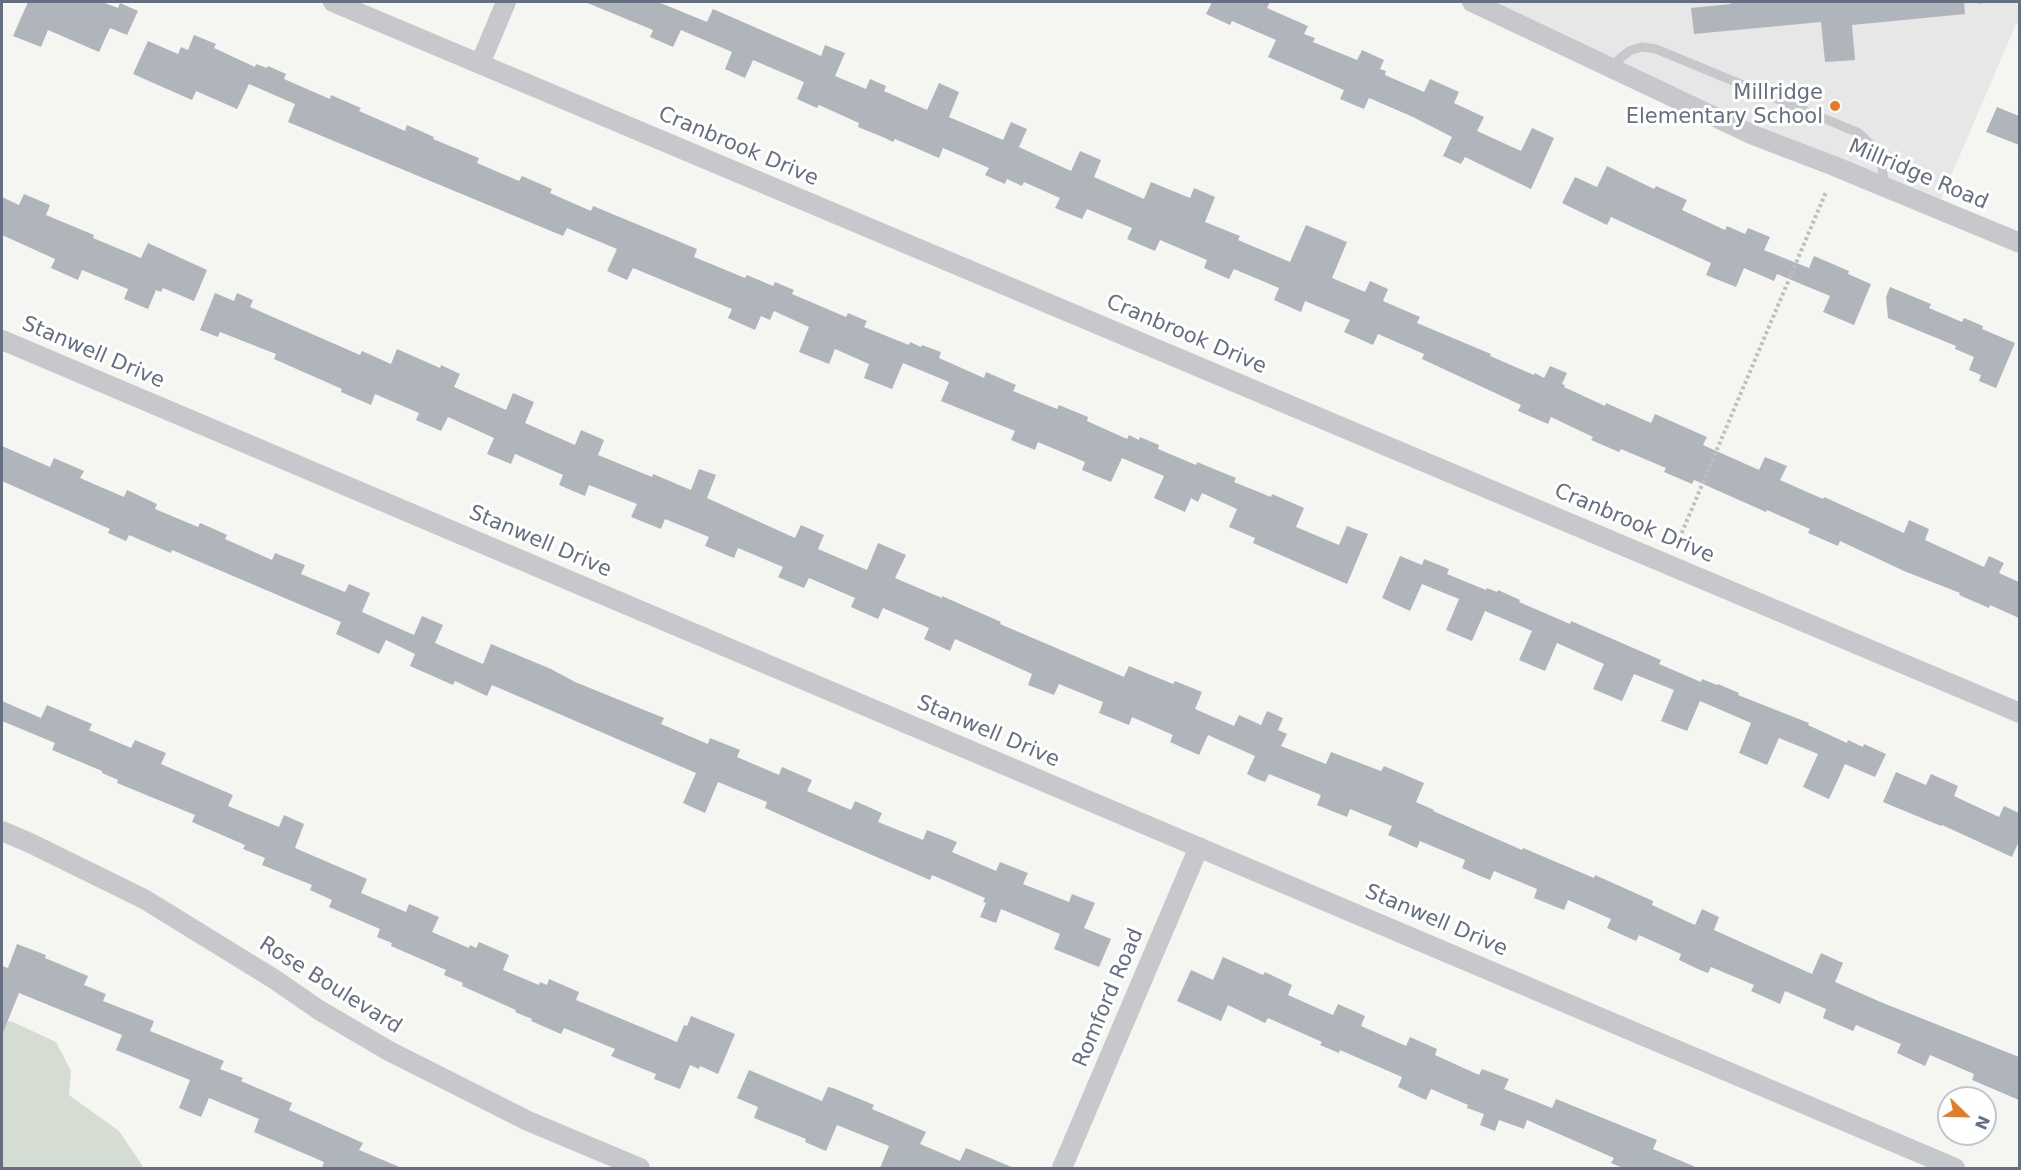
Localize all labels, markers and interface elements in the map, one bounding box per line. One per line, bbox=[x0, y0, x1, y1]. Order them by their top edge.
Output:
place label: Millridge Elementary School bbox=[1626, 81, 1823, 131]
marker: Millridge Elementary School bbox=[1828, 99, 1842, 113]
street label: Cranbrook Drive bbox=[654, 102, 822, 192]
street label: Millridge Road bbox=[1844, 134, 1992, 216]
street label: Cranbrook Drive bbox=[1102, 290, 1270, 380]
street label: Stanwell Drive bbox=[18, 312, 168, 394]
street label: Cranbrook Drive bbox=[1550, 479, 1718, 569]
street label: Stanwell Drive bbox=[465, 501, 615, 583]
street label: Stanwell Drive bbox=[913, 691, 1063, 773]
street label: Stanwell Drive bbox=[1361, 880, 1511, 962]
street label: Romford Road bbox=[1068, 925, 1150, 1071]
street label: Rose Boulevard bbox=[254, 932, 406, 1040]
north arrow bbox=[1937, 1086, 1997, 1146]
text: N bbox=[1971, 1113, 1994, 1132]

